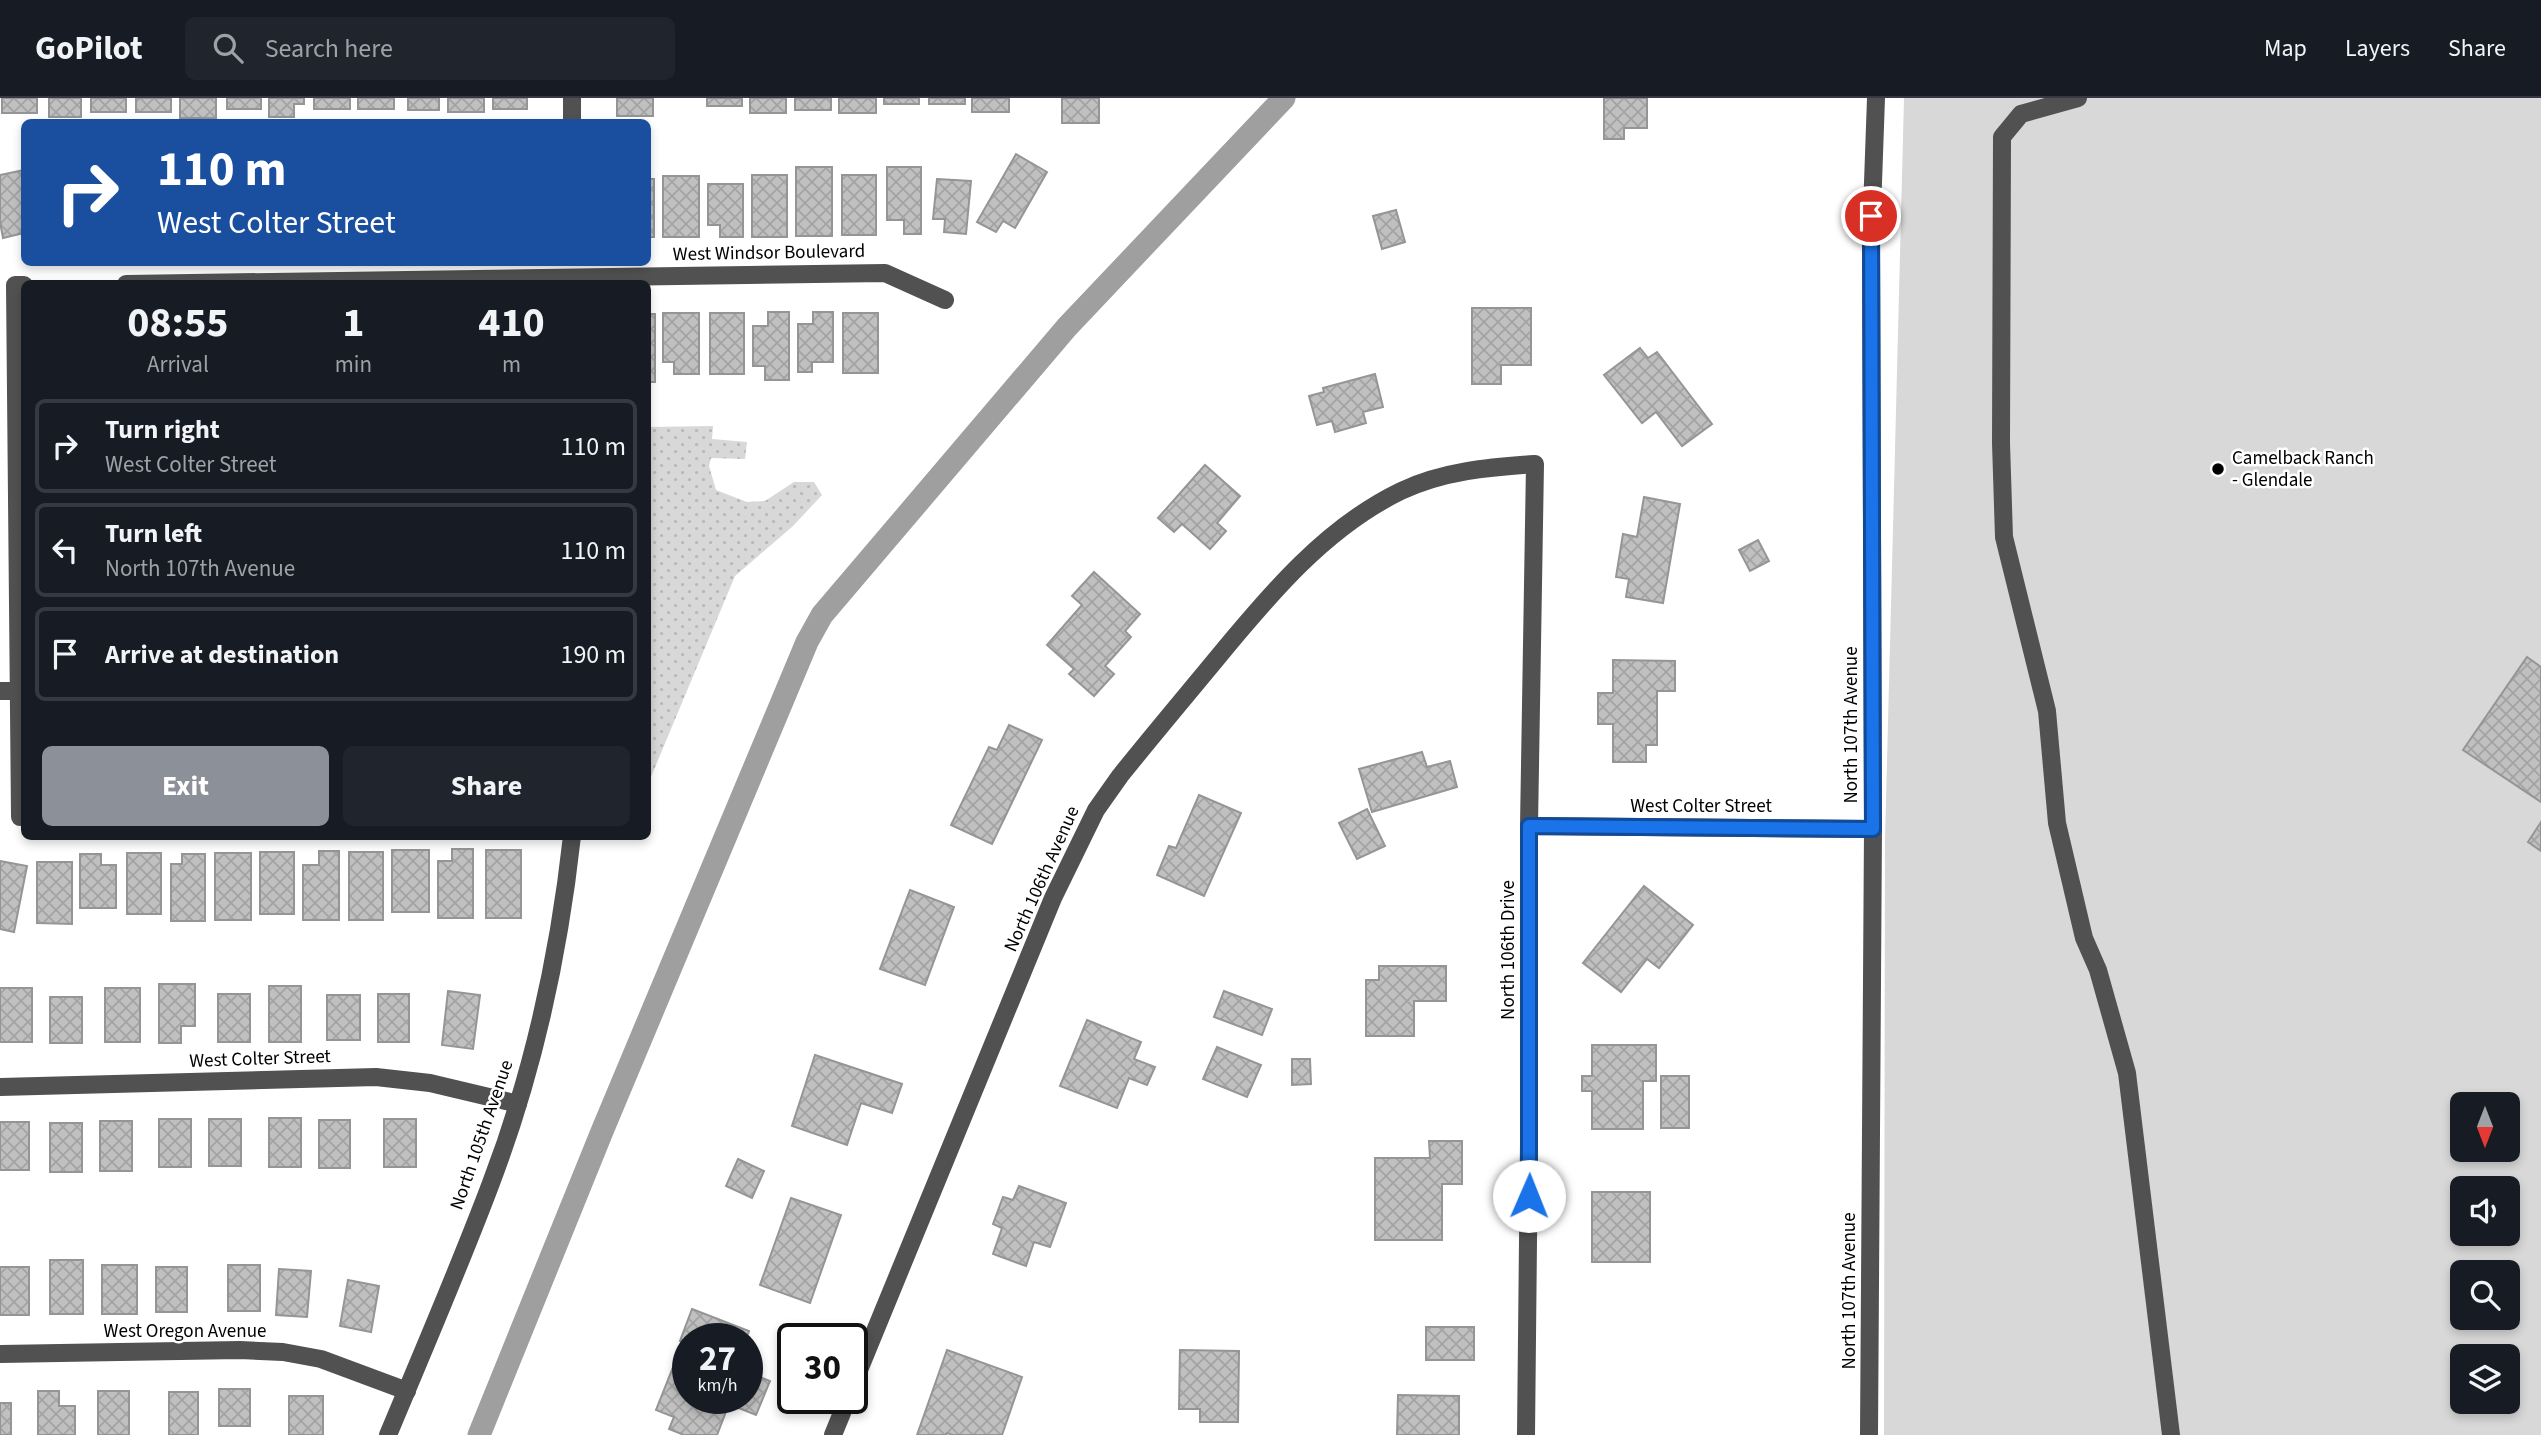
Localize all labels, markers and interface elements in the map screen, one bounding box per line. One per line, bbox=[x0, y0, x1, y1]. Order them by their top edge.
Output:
search box bbox=[185, 17, 675, 80]
text: GoPilot bbox=[35, 25, 143, 72]
icon: search bbox=[209, 29, 247, 67]
text: Search here bbox=[265, 30, 393, 67]
text: Map bbox=[2264, 31, 2307, 66]
text: Layers bbox=[2345, 31, 2410, 66]
text: Share bbox=[2448, 31, 2506, 66]
text: 110 m bbox=[157, 135, 286, 205]
icon: right bbox=[42, 147, 133, 238]
pin bbox=[1841, 186, 1901, 246]
icon: arrive bbox=[1852, 197, 1890, 235]
text: West Colter Street bbox=[157, 200, 396, 246]
street label: West Windsor Boulevard bbox=[672, 238, 866, 268]
text: 08:55 bbox=[127, 293, 229, 353]
text: 1 bbox=[342, 293, 364, 353]
text: 410 bbox=[478, 293, 545, 353]
text: Arrival bbox=[147, 348, 209, 381]
text: min bbox=[335, 348, 372, 381]
text: m bbox=[502, 348, 521, 381]
text: Turn right bbox=[105, 411, 220, 448]
icon: right bbox=[46, 427, 84, 465]
text: 110 m bbox=[560, 428, 626, 465]
place label: Camelback Ranch - Glendale bbox=[2232, 445, 2374, 494]
text: West Colter Street bbox=[105, 448, 277, 481]
marker: Camelback Ranch - Glendale bbox=[2210, 461, 2226, 477]
text: Turn left bbox=[105, 515, 202, 552]
icon: left bbox=[46, 531, 84, 569]
text: 110 m bbox=[560, 532, 626, 569]
text: North 107th Avenue bbox=[105, 552, 295, 585]
icon: arrive bbox=[46, 635, 84, 673]
text: Arrive at destination bbox=[105, 636, 339, 673]
text: 190 m bbox=[560, 636, 626, 673]
street label: North 107th Avenue bbox=[1838, 646, 1865, 804]
button: Exit bbox=[42, 746, 329, 826]
button: Share bbox=[343, 746, 630, 826]
street label: West Colter Street bbox=[1630, 793, 1772, 820]
street label: North 106th Avenue bbox=[998, 802, 1086, 956]
street label: North 106th Drive bbox=[1495, 880, 1522, 1020]
street label: West Colter Street bbox=[189, 1043, 332, 1075]
street label: North 105th Avenue bbox=[444, 1056, 520, 1214]
north arrow bbox=[2450, 1092, 2520, 1162]
map controls bbox=[2450, 1092, 2520, 1414]
position arrow bbox=[1492, 1159, 1566, 1233]
button: sound bbox=[2450, 1176, 2520, 1246]
street label: North 107th Avenue bbox=[1836, 1212, 1863, 1370]
button: search bbox=[2450, 1260, 2520, 1330]
street label: West Oregon Avenue bbox=[104, 1318, 266, 1345]
speed limit sign: 30 bbox=[777, 1323, 868, 1414]
text: 27 bbox=[699, 1334, 736, 1384]
button: layers bbox=[2450, 1344, 2520, 1414]
text: km/h bbox=[698, 1373, 737, 1398]

